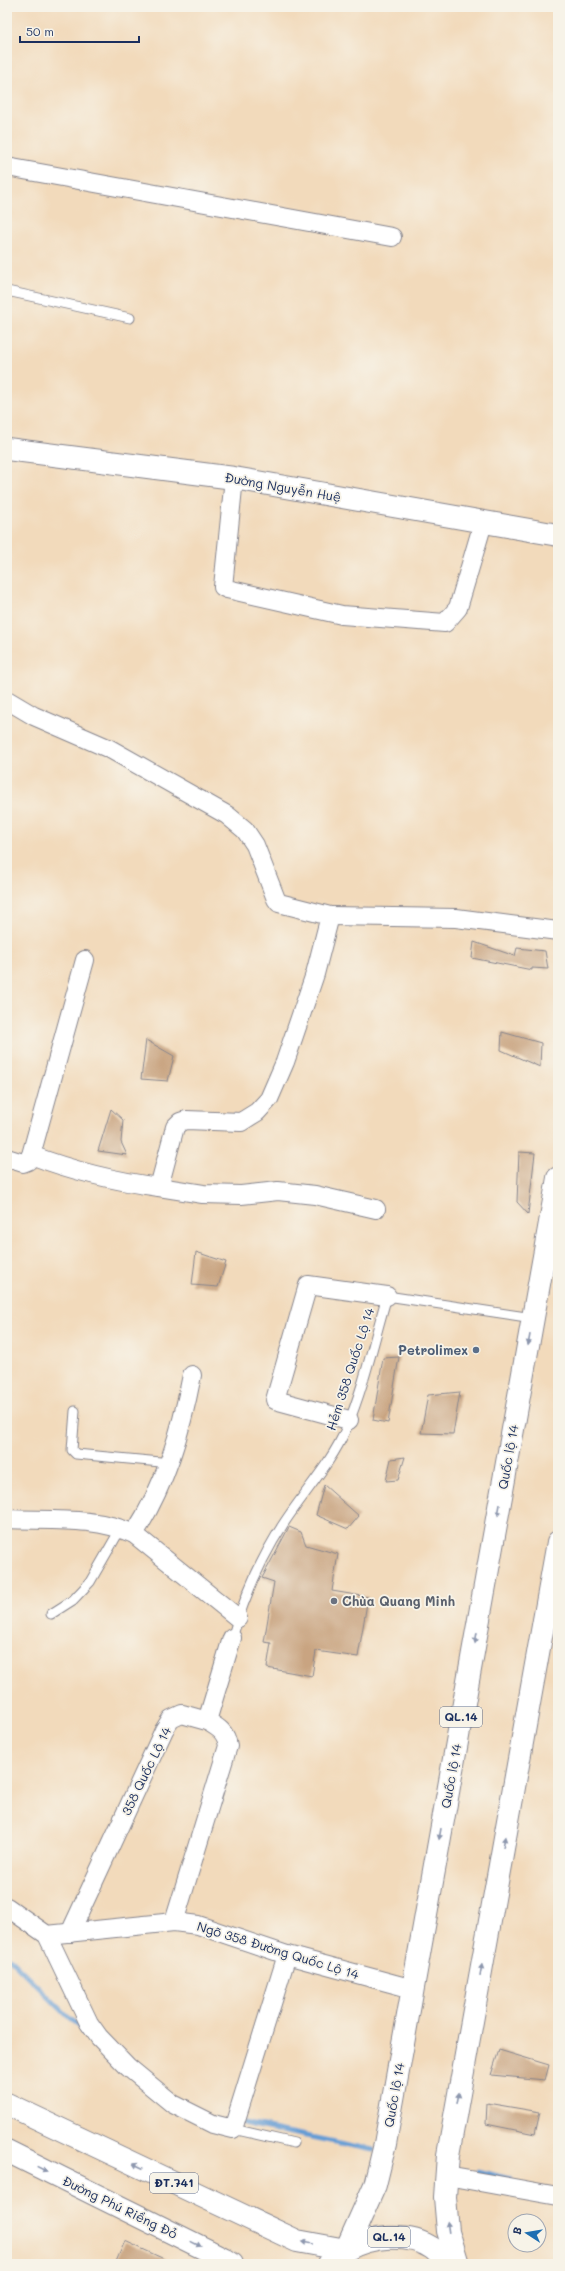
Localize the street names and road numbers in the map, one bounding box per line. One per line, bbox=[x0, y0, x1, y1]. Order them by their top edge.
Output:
street label: Đường Nguyễn Huệ bbox=[224, 468, 343, 505]
street label: Hẻm 358 Quốc Lộ 14 bbox=[322, 1305, 377, 1432]
street label: Quốc lộ 14 bbox=[493, 1423, 522, 1491]
road number: QL.14 bbox=[440, 1707, 482, 1727]
street label: 358 Quốc Lộ 14 bbox=[117, 1724, 174, 1818]
street label: Quốc lộ 14 bbox=[436, 1742, 465, 1810]
street label: Ngõ 358 Đường Quốc Lộ 14 bbox=[195, 1917, 361, 1982]
street label: Quốc lộ 14 bbox=[379, 2061, 408, 2129]
street label: Đường Phú Riềng Đỏ bbox=[60, 2171, 181, 2242]
road number: ĐT.741 bbox=[150, 2173, 198, 2193]
road number: QL.14 bbox=[368, 2227, 410, 2247]

